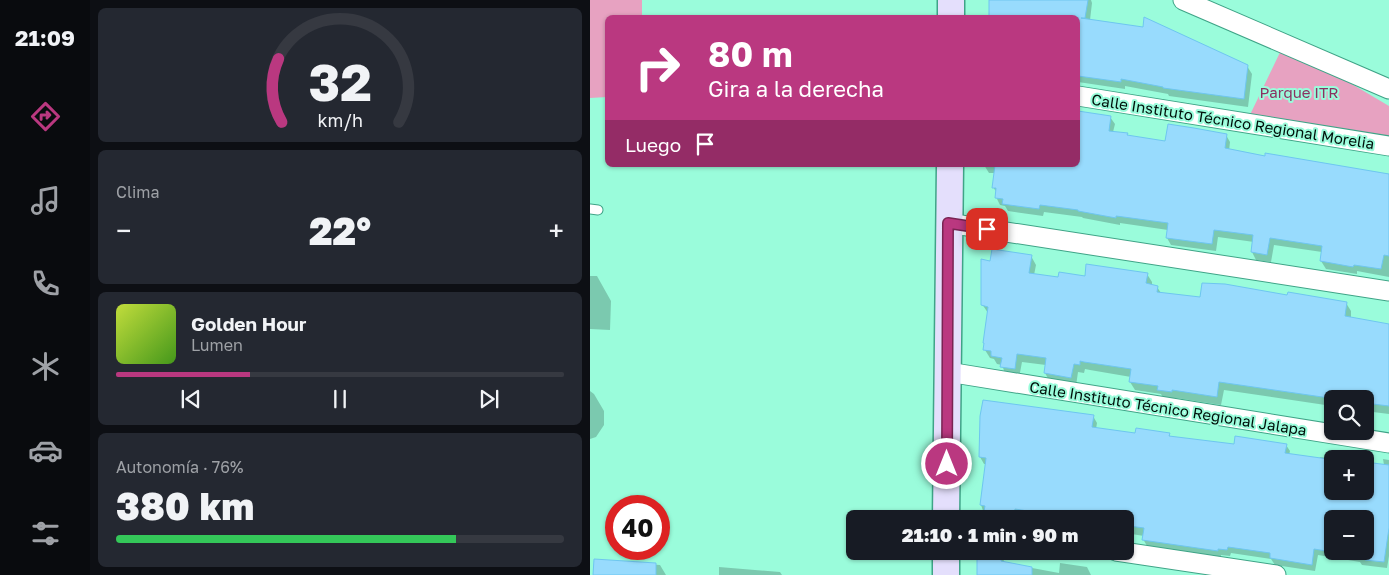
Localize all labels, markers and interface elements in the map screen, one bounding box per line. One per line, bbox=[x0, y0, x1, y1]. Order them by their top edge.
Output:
text: 21:09 bbox=[15, 24, 75, 51]
text: 80 m bbox=[708, 33, 793, 75]
icon: right bbox=[625, 35, 690, 100]
text: 32 bbox=[308, 50, 372, 112]
text: Gira a la derecha bbox=[708, 75, 884, 102]
park label: Parque ITR bbox=[1260, 83, 1338, 101]
street label: Calle Instituto Técnico Regional Morelia bbox=[1090, 90, 1376, 152]
icon: directions bbox=[28, 99, 63, 134]
text: km/h bbox=[317, 109, 363, 131]
icon: arrive bbox=[691, 130, 719, 158]
text: Luego bbox=[625, 133, 681, 156]
text: Clima bbox=[116, 182, 160, 202]
icon: music bbox=[28, 183, 63, 218]
text: 22° bbox=[309, 208, 371, 253]
pin bbox=[966, 208, 1008, 250]
text: − bbox=[116, 214, 131, 247]
text: + bbox=[549, 214, 564, 247]
icon: arrive bbox=[973, 215, 1001, 243]
icon: phone bbox=[28, 266, 63, 301]
text: Golden Hour bbox=[191, 312, 306, 335]
text: Lumen bbox=[191, 335, 243, 355]
icon: climate bbox=[28, 349, 63, 384]
street label: Calle Instituto Técnico Regional Jalapa bbox=[1028, 377, 1308, 439]
icon: previous bbox=[177, 385, 205, 413]
icon: pause bbox=[326, 385, 354, 413]
icon: next bbox=[475, 385, 503, 413]
map controls bbox=[1324, 390, 1374, 560]
button: search bbox=[1324, 390, 1374, 440]
icon: car bbox=[28, 433, 63, 468]
position arrow bbox=[920, 437, 972, 489]
button: + bbox=[1324, 450, 1374, 500]
text: Autonomía · 76% bbox=[116, 457, 243, 477]
text: 380 km bbox=[116, 483, 254, 528]
speed limit sign: 40 bbox=[605, 495, 670, 560]
button: − bbox=[1324, 510, 1374, 560]
icon: filters bbox=[28, 516, 63, 551]
text: 21:10 · 1 min · 90 m bbox=[902, 523, 1078, 546]

